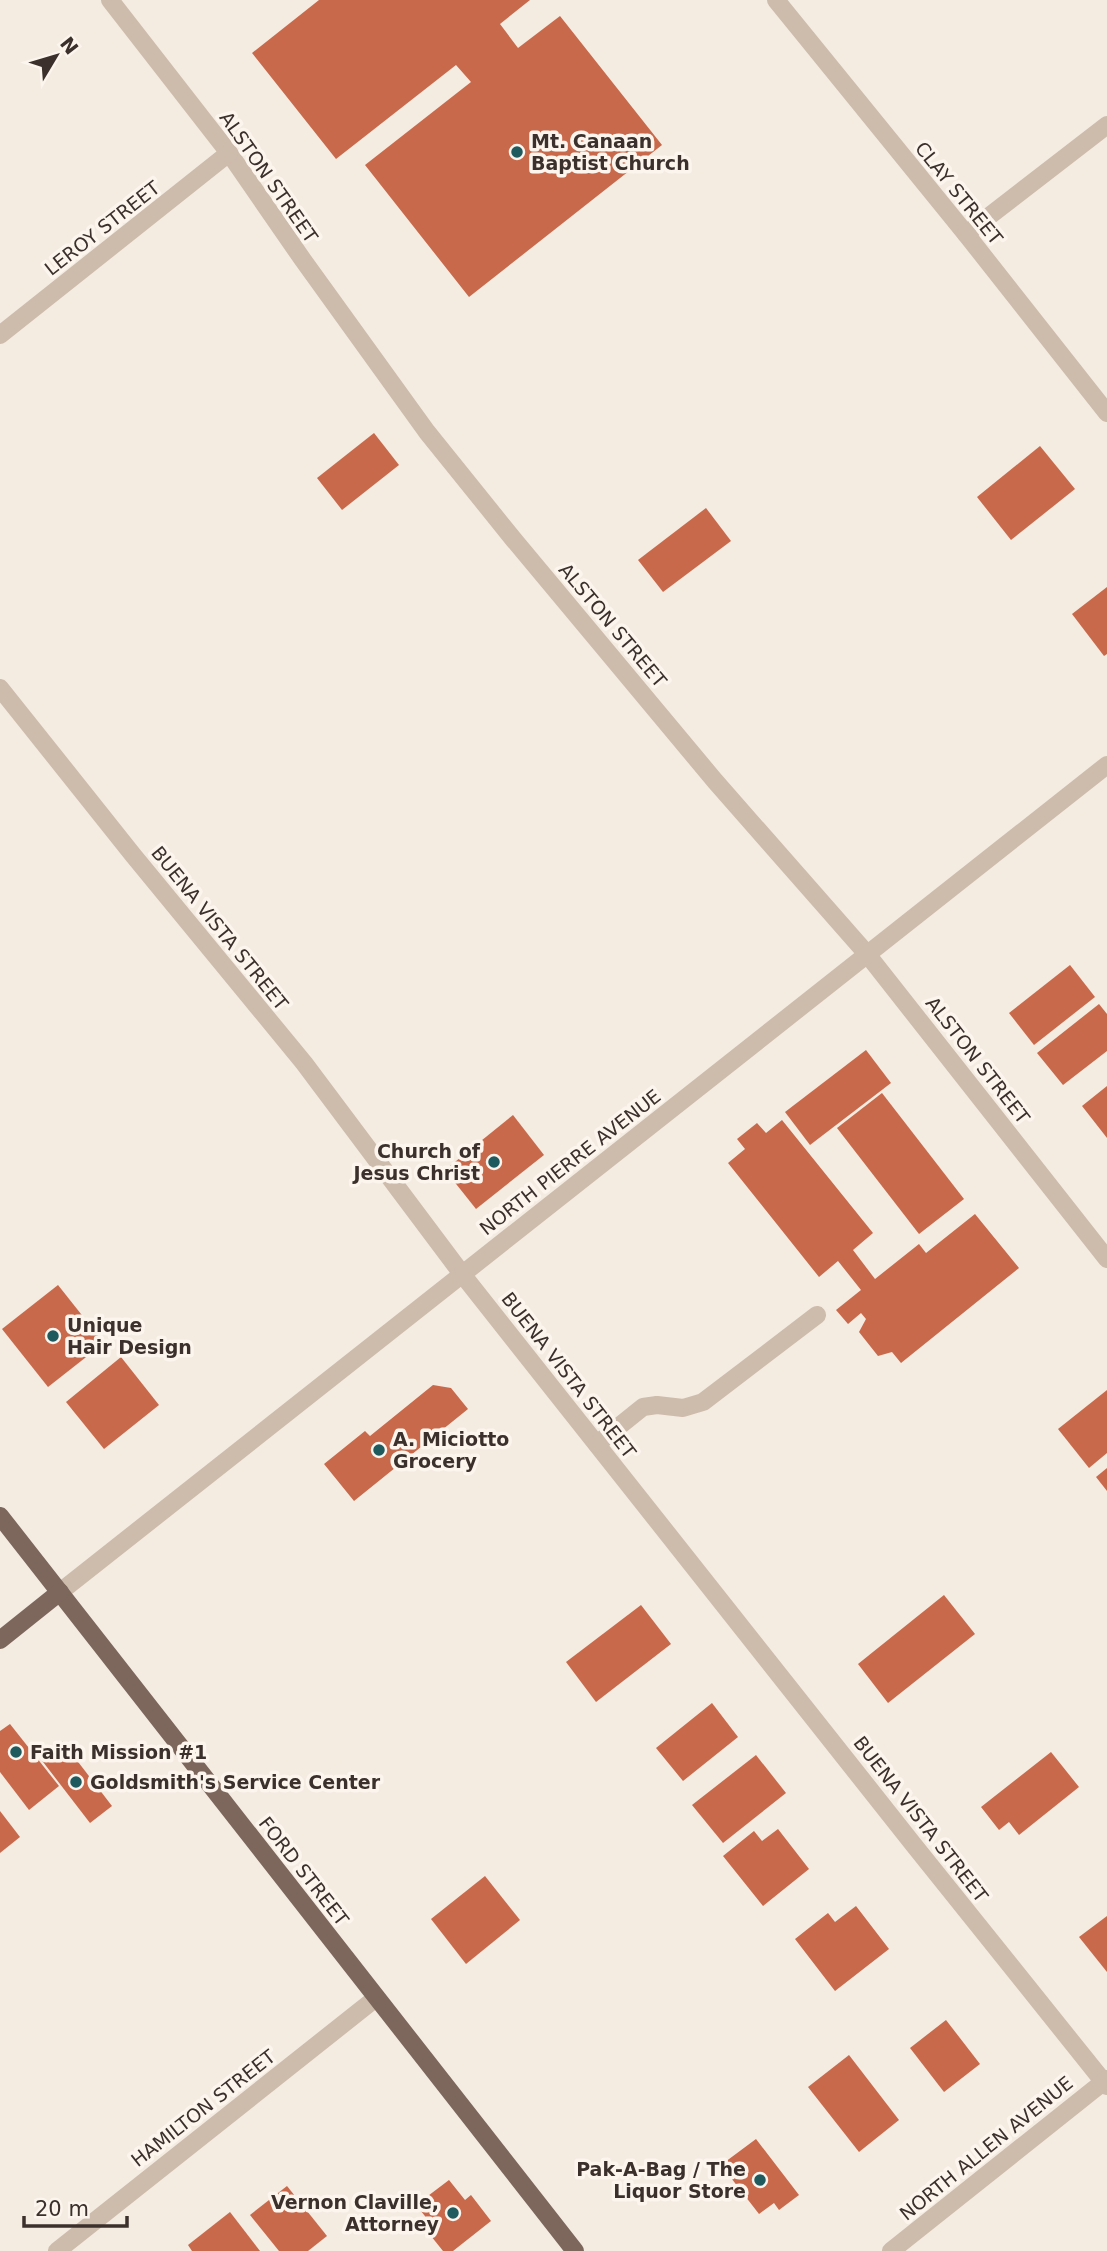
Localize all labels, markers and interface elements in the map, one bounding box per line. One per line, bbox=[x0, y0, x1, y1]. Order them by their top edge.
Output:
north arrow bbox=[21, 21, 91, 91]
text: N bbox=[56, 32, 83, 59]
street label: ALSTON STREET bbox=[216, 107, 323, 247]
place label: Mt. Canaan Baptist Church bbox=[531, 130, 690, 174]
street label: CLAY STREET bbox=[911, 137, 1007, 249]
marker: Mt. Canaan Baptist Church bbox=[509, 144, 525, 160]
street label: LEROY STREET bbox=[40, 176, 164, 280]
street label: ALSTON STREET bbox=[555, 559, 671, 692]
street label: BUENA VISTA STREET bbox=[147, 842, 293, 1015]
street label: ALSTON STREET bbox=[922, 992, 1035, 1128]
street label: NORTH PIERRE AVENUE bbox=[475, 1085, 665, 1239]
place label: Church of Jesus Christ bbox=[352, 1140, 481, 1184]
marker: Church of Jesus Christ bbox=[486, 1154, 502, 1170]
street label: BUENA VISTA STREET bbox=[497, 1288, 641, 1463]
place label: Unique Hair Design bbox=[67, 1314, 192, 1358]
marker: Unique Hair Design bbox=[45, 1328, 61, 1344]
place label: A. Miciotto Grocery bbox=[393, 1428, 509, 1472]
marker: A. Miciotto Grocery bbox=[371, 1442, 387, 1458]
street label: BUENA VISTA STREET bbox=[849, 1732, 993, 1907]
place label: Faith Mission #1 bbox=[30, 1741, 207, 1763]
marker: Faith Mission #1 bbox=[8, 1744, 24, 1760]
place label: Goldsmith's Service Center bbox=[90, 1771, 381, 1793]
marker: Goldsmith's Service Center bbox=[68, 1774, 84, 1790]
street label: FORD STREET bbox=[255, 1812, 354, 1930]
street label: HAMILTON STREET bbox=[127, 2045, 280, 2171]
street label: NORTH ALLEN AVENUE bbox=[895, 2071, 1077, 2225]
place label: Pak-A-Bag / The Liquor Store bbox=[576, 2158, 746, 2202]
marker: Pak-A-Bag / The Liquor Store bbox=[752, 2172, 768, 2188]
scale bar bbox=[24, 2184, 128, 2228]
place label: Vernon Claville, Attorney bbox=[271, 2191, 440, 2235]
text: 20 m bbox=[35, 2197, 89, 2221]
marker: Vernon Claville, Attorney bbox=[445, 2205, 461, 2221]

